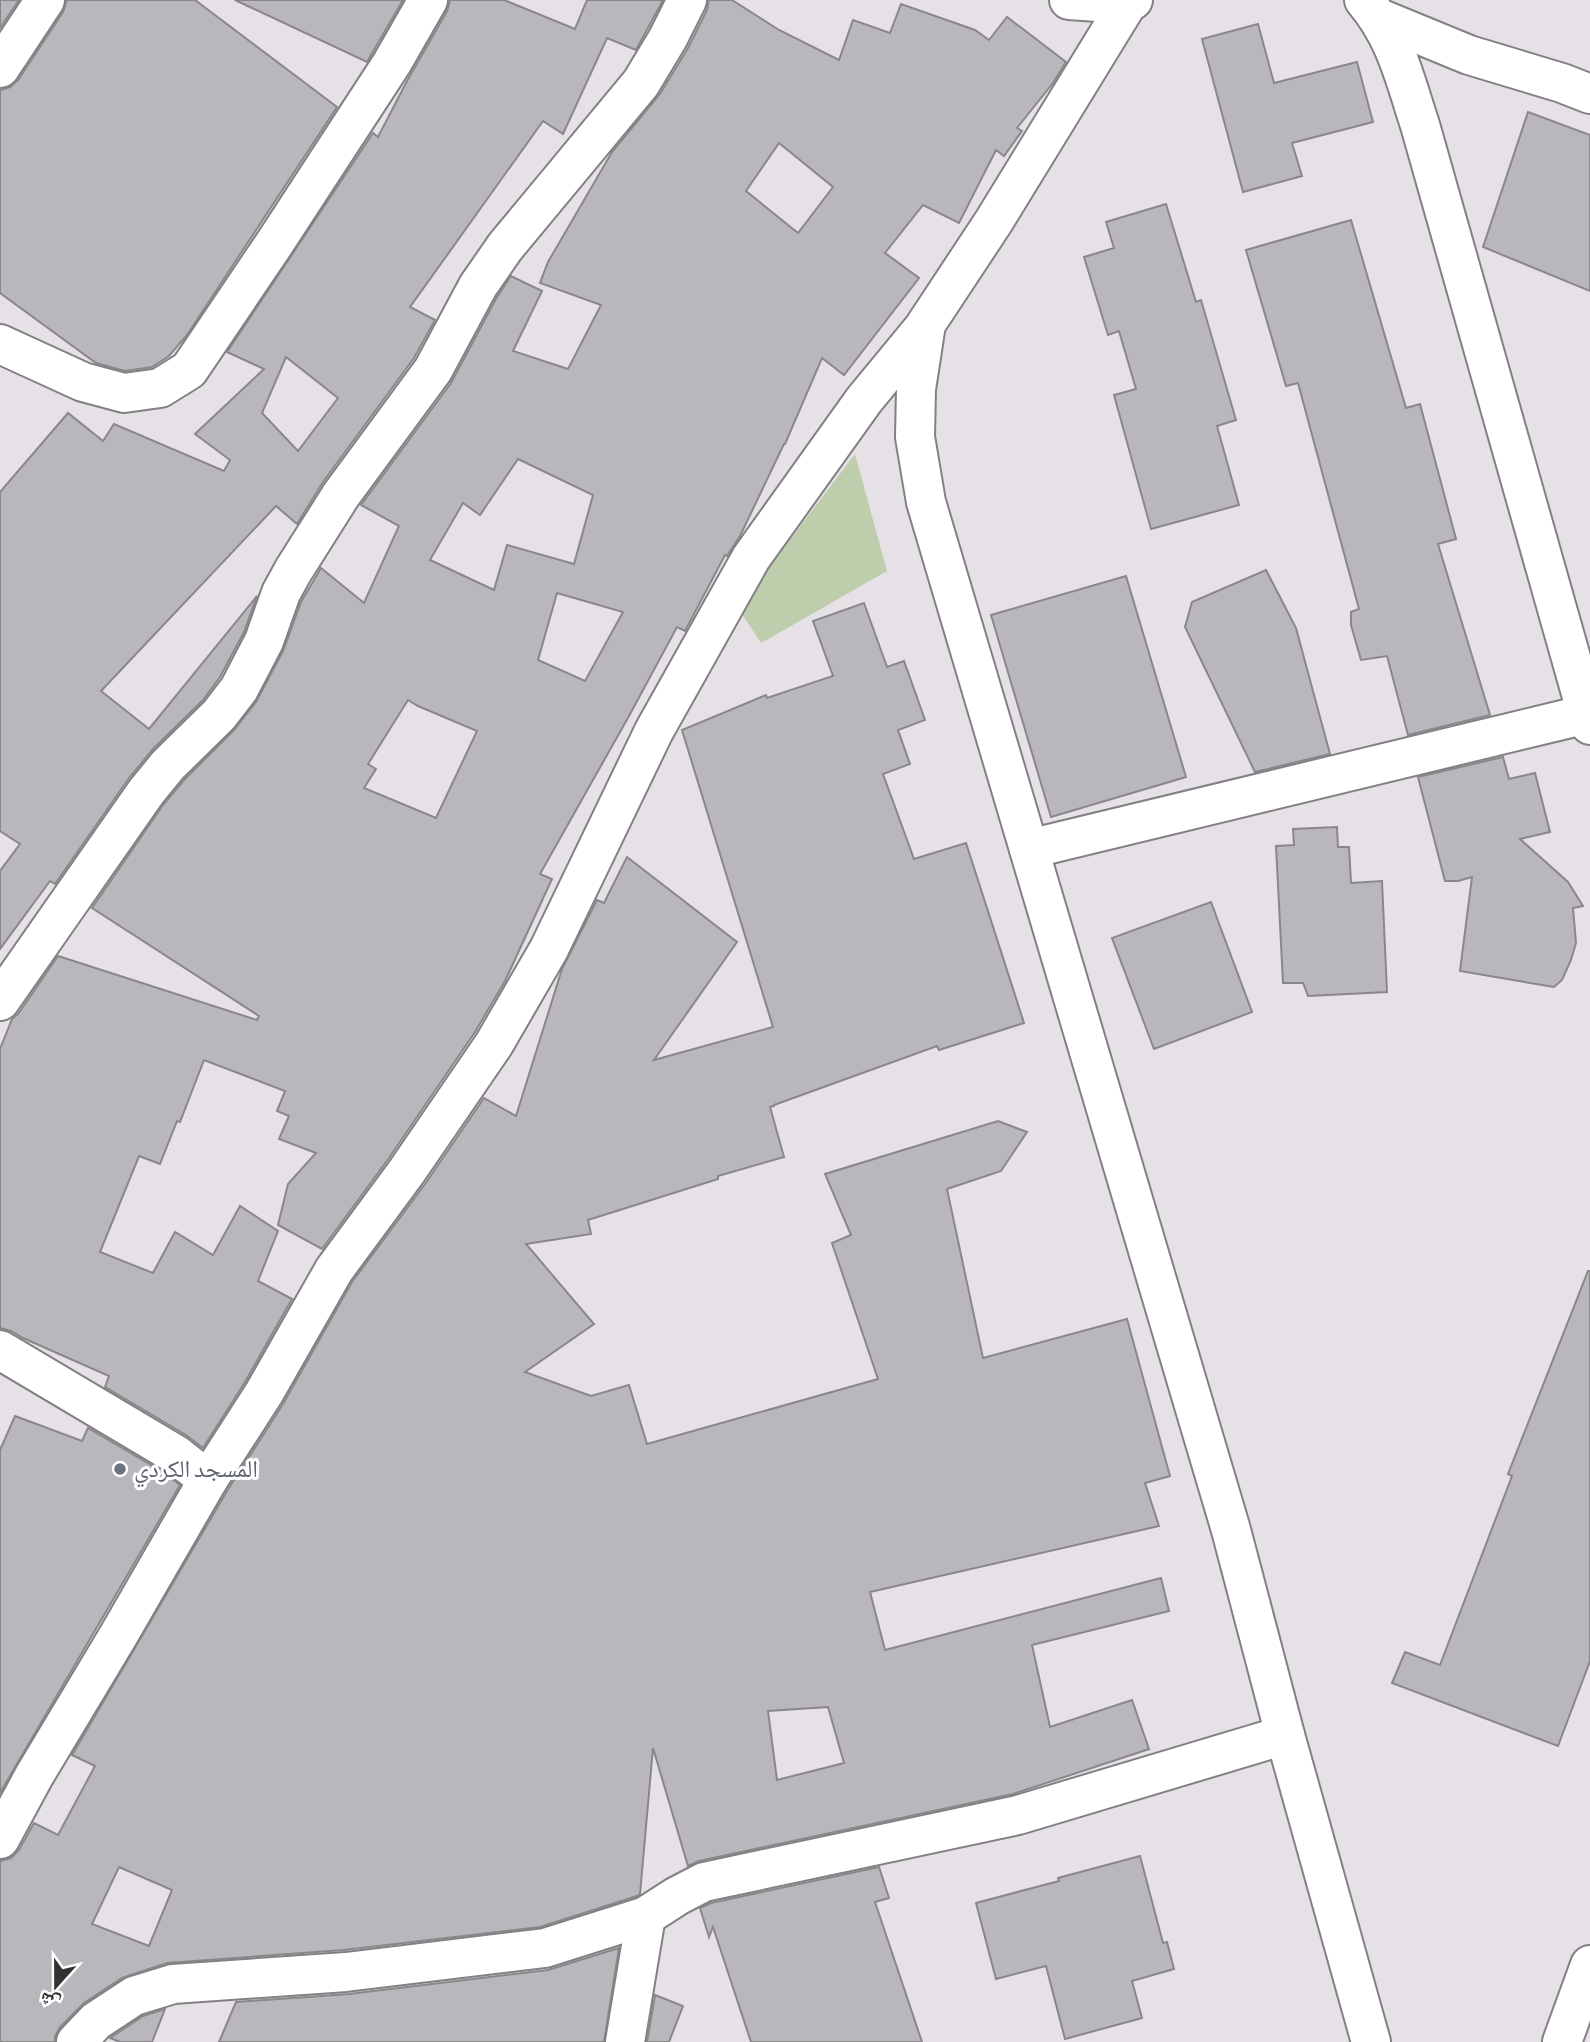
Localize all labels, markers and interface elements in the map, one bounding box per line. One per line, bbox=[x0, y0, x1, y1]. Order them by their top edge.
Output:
place label: المسجد الكردي bbox=[134, 1455, 258, 1488]
marker: المسجد الكردي bbox=[112, 1461, 128, 1477]
north arrow bbox=[21, 1951, 91, 2021]
text: ش bbox=[37, 1986, 64, 2015]

